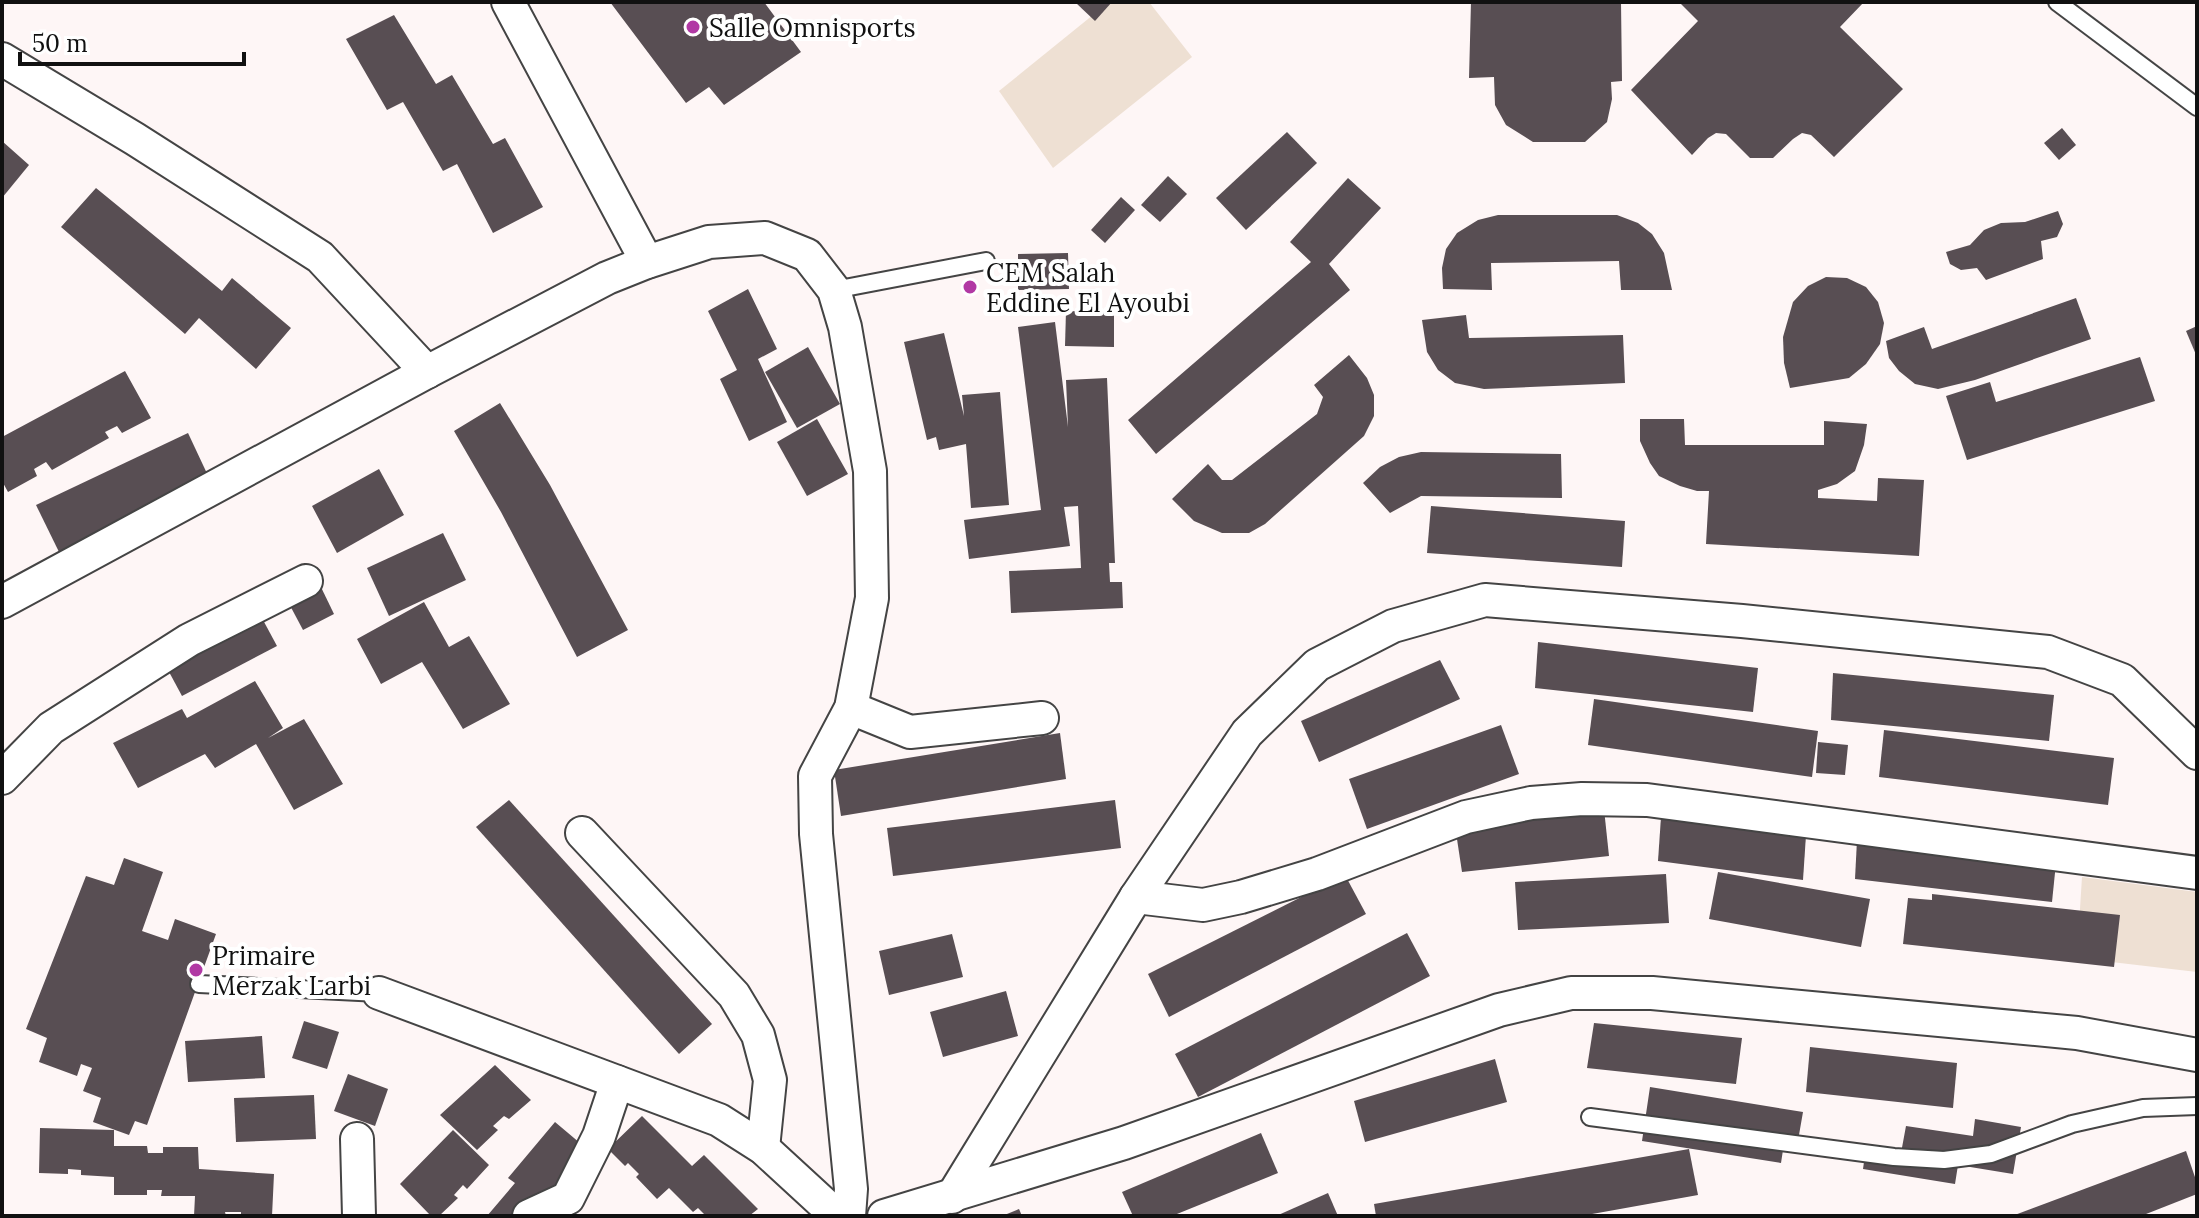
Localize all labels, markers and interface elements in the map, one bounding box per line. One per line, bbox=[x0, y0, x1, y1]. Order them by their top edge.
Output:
place label: Salle Omnisports bbox=[709, 11, 916, 44]
scale bar bbox=[20, 16, 244, 66]
marker: Salle Omnisports bbox=[684, 18, 702, 36]
text: 50 m bbox=[32, 28, 88, 59]
place label: CEM Salah Eddine El Ayoubi bbox=[986, 256, 1190, 319]
marker: CEM Salah Eddine El Ayoubi bbox=[961, 278, 979, 296]
place label: Primaire Merzak Larbi bbox=[212, 939, 371, 1002]
marker: Primaire Merzak Larbi bbox=[187, 961, 205, 979]

